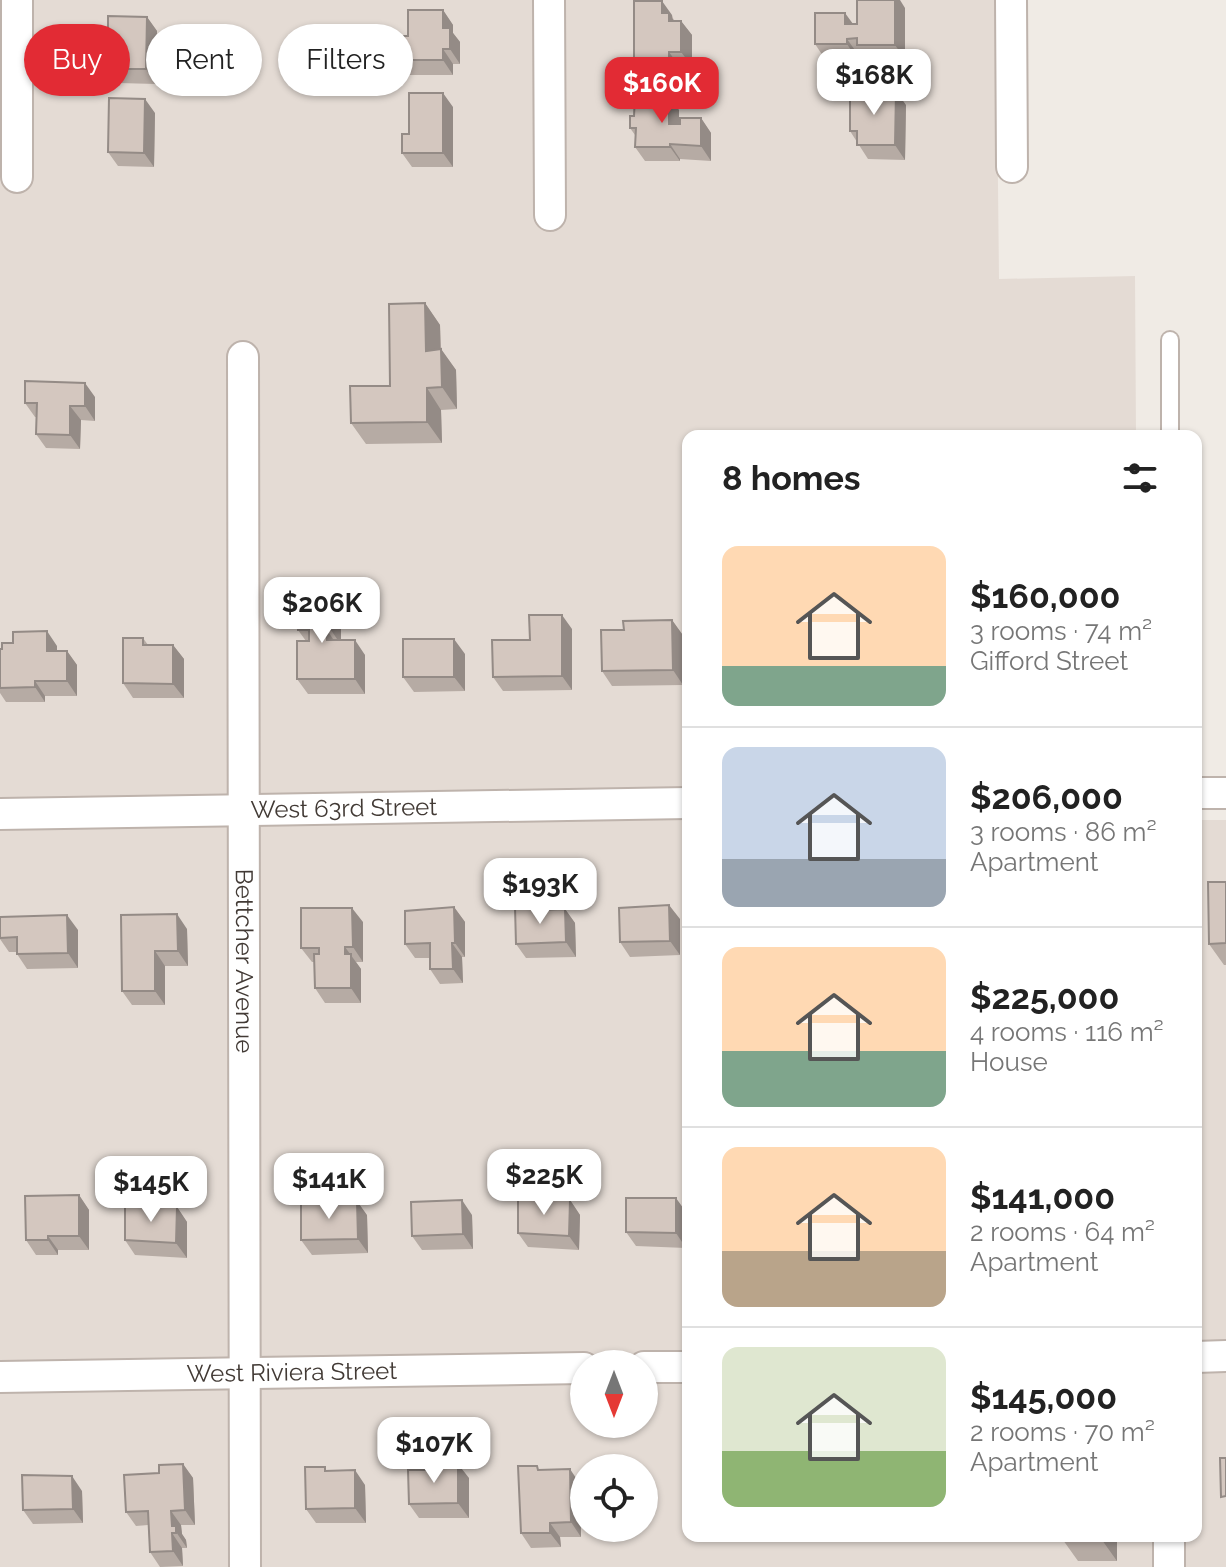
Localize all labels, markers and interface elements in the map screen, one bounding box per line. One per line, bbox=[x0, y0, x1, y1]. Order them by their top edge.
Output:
chip: Buy bbox=[24, 24, 130, 96]
chip: Rent bbox=[146, 24, 262, 96]
chip: Filters bbox=[278, 24, 413, 96]
pin: $168K bbox=[818, 49, 930, 117]
pin: $160K bbox=[606, 57, 718, 125]
text: $168K bbox=[835, 60, 913, 90]
text: $160K bbox=[623, 68, 701, 98]
icon: filters bbox=[1118, 456, 1162, 500]
text: 8 homes bbox=[722, 458, 861, 498]
text: $160,000 bbox=[970, 576, 1120, 616]
pin: $206K bbox=[266, 577, 378, 645]
icon: home bbox=[786, 578, 882, 674]
text: $206K bbox=[282, 588, 362, 618]
text: 3 rooms · 74 m² bbox=[970, 616, 1152, 646]
text: Gifford Street bbox=[970, 646, 1128, 676]
text: $206,000 bbox=[970, 777, 1123, 817]
icon: home bbox=[786, 779, 882, 875]
street label: West 63rd Street bbox=[251, 792, 437, 824]
text: 3 rooms · 86 m² bbox=[970, 817, 1157, 847]
text: Apartment bbox=[970, 847, 1099, 877]
pin: $193K bbox=[484, 858, 596, 926]
street label: Bettcher Avenue bbox=[230, 869, 259, 1053]
text: $193K bbox=[502, 869, 578, 899]
text: $225,000 bbox=[970, 977, 1119, 1017]
icon: home bbox=[786, 979, 882, 1075]
text: 4 rooms · 116 m² bbox=[970, 1017, 1164, 1047]
text: House bbox=[970, 1047, 1048, 1077]
pin: $225K bbox=[488, 1149, 600, 1217]
pin: $141K bbox=[273, 1153, 385, 1221]
pin: $145K bbox=[95, 1156, 207, 1224]
text: $225K bbox=[505, 1160, 583, 1190]
text: $141K bbox=[292, 1164, 366, 1194]
text: $145K bbox=[113, 1167, 189, 1197]
text: $141,000 bbox=[970, 1177, 1115, 1217]
icon: home bbox=[786, 1179, 882, 1275]
text: 2 rooms · 64 m² bbox=[970, 1217, 1155, 1247]
text: Apartment bbox=[970, 1247, 1099, 1277]
north arrow bbox=[570, 1350, 658, 1438]
map controls bbox=[570, 1350, 658, 1542]
street label: West Riviera Street bbox=[187, 1356, 397, 1388]
text: $145,000 bbox=[970, 1377, 1117, 1417]
icon: home bbox=[786, 1379, 882, 1475]
pin: $107K bbox=[378, 1417, 490, 1485]
text: 2 rooms · 70 m² bbox=[970, 1417, 1155, 1447]
text: $107K bbox=[395, 1428, 473, 1458]
text: Apartment bbox=[970, 1447, 1099, 1477]
button: locate bbox=[570, 1454, 658, 1542]

